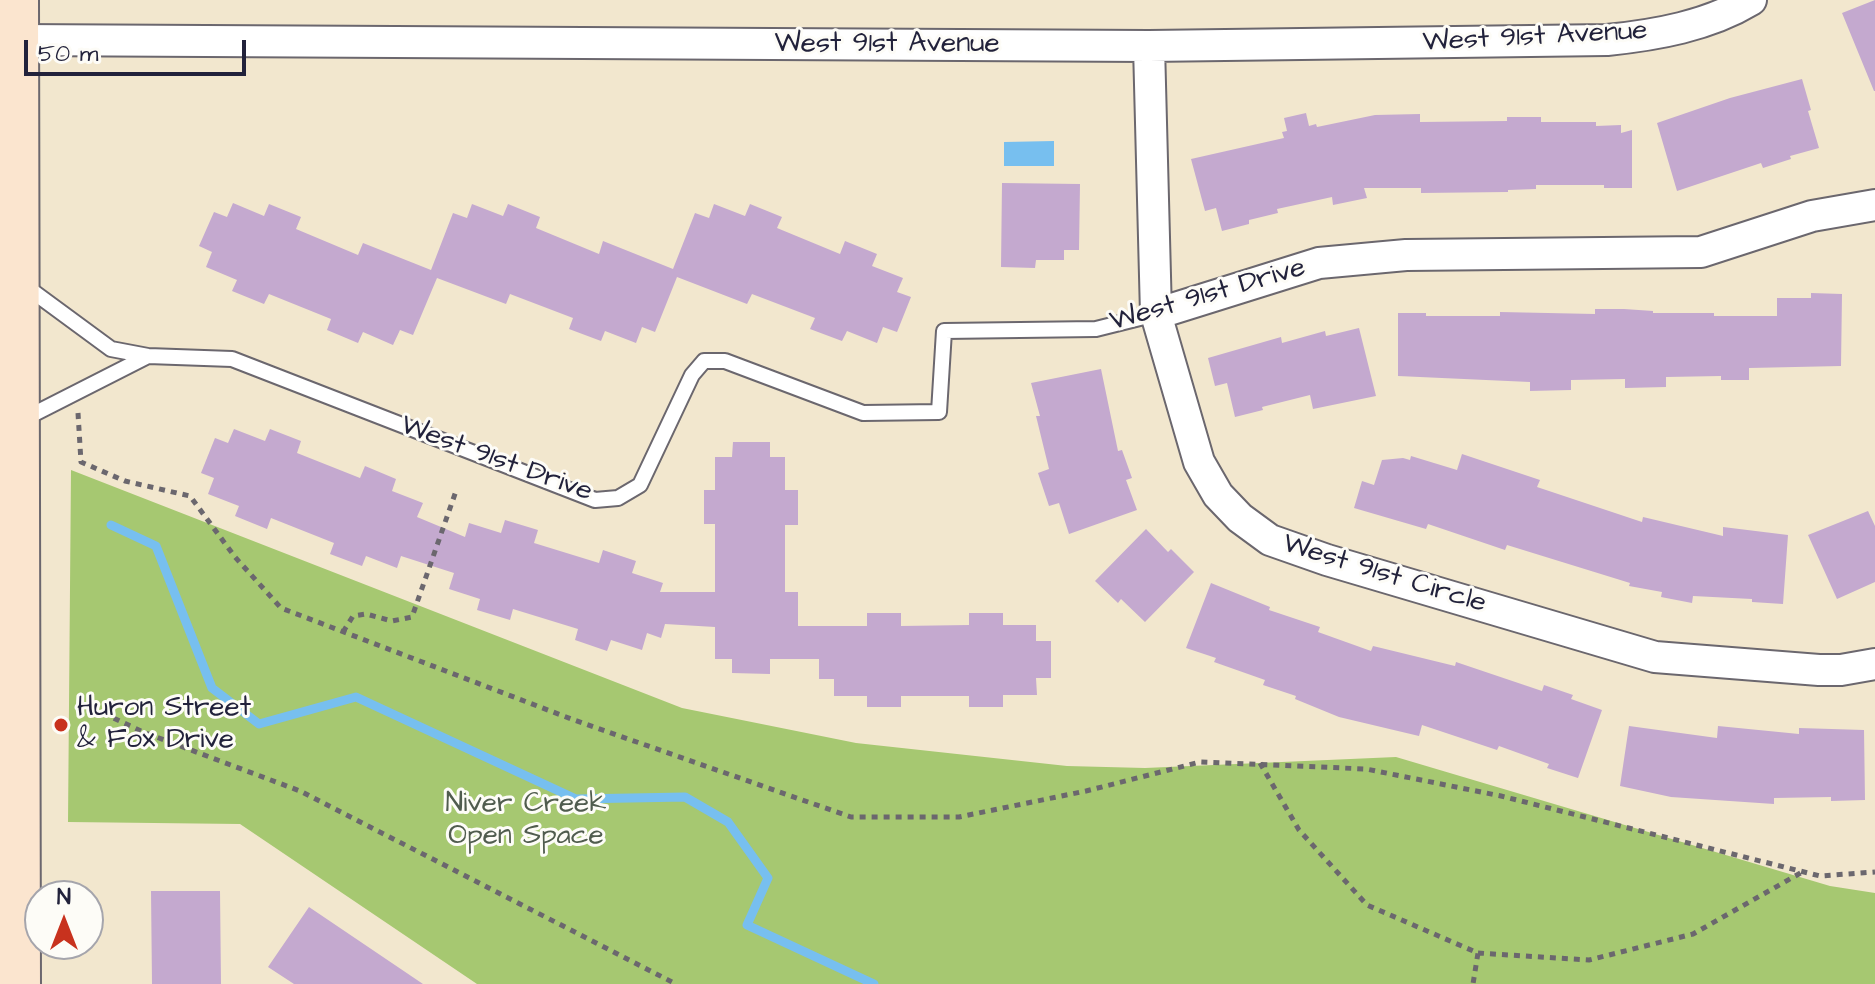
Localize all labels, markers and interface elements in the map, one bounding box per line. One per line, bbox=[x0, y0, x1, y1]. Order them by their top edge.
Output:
street label: West 91st Avenue bbox=[1422, 15, 1648, 61]
scale bar bbox=[28, 24, 250, 74]
street label: West 91st Avenue bbox=[774, 28, 1000, 62]
text: 50 m bbox=[38, 37, 98, 71]
street label: West 91st Drive bbox=[1106, 252, 1310, 340]
street label: West 91st Drive bbox=[395, 410, 597, 510]
street label: West 91st Circle bbox=[1278, 528, 1490, 622]
place label: Huron Street & Fox Drive bbox=[77, 692, 251, 758]
marker: Huron Street & Fox Drive bbox=[52, 716, 70, 734]
park label: Niver Creek Open Space bbox=[446, 788, 606, 854]
north arrow bbox=[24, 880, 104, 960]
text: N bbox=[57, 882, 71, 913]

